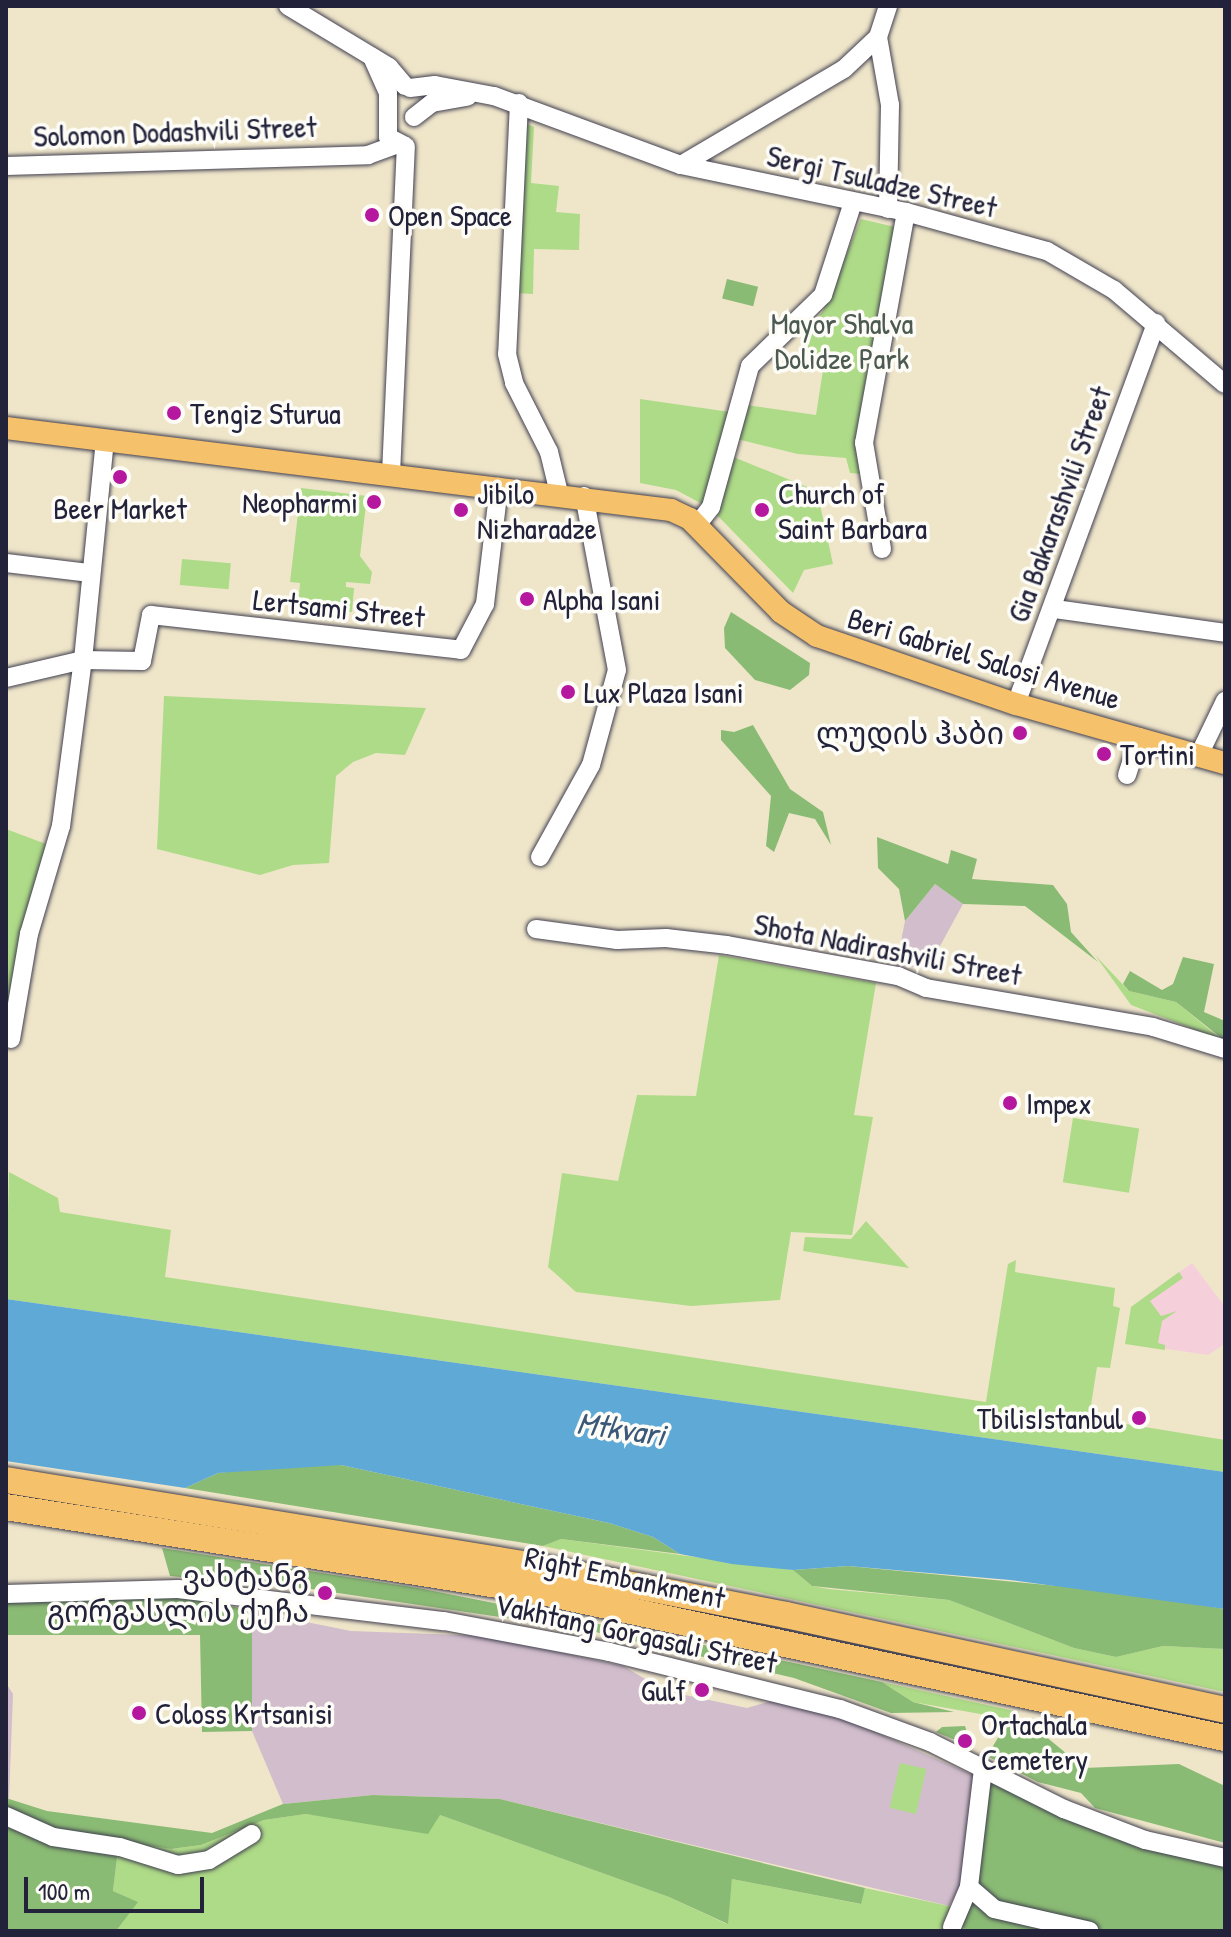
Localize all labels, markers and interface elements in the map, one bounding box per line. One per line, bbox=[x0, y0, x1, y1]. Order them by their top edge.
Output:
street label: Solomon Dodashvili Street bbox=[33, 108, 317, 154]
street label: Sergi Tsuladze Street bbox=[764, 137, 1000, 225]
place label: Open Space bbox=[388, 197, 512, 233]
marker: Open Space bbox=[363, 206, 381, 224]
park label: Mayor Shalva Dolidze Park bbox=[771, 305, 913, 376]
street label: Gia Bakarashvili Street bbox=[1000, 381, 1118, 627]
place label: Tengiz Sturua bbox=[190, 395, 341, 431]
marker: Tengiz Sturua bbox=[165, 404, 183, 422]
marker: Beer Market bbox=[111, 468, 129, 486]
place label: Jibilo Nizharadze bbox=[477, 475, 597, 546]
place label: Church of Saint Barbara bbox=[778, 475, 927, 546]
place label: Neopharmi bbox=[242, 484, 358, 520]
place label: Beer Market bbox=[53, 490, 187, 526]
marker: Neopharmi bbox=[365, 493, 383, 511]
marker: Jibilo Nizharadze bbox=[452, 501, 470, 519]
marker: Church of Saint Barbara bbox=[753, 501, 771, 519]
street label: Lertsami Street bbox=[252, 581, 426, 635]
place label: Alpha Isani bbox=[543, 581, 660, 617]
marker: Alpha Isani bbox=[518, 590, 536, 608]
street label: Beri Gabriel Salosi Avenue bbox=[844, 599, 1124, 717]
place label: Lux Plaza Isani bbox=[584, 674, 744, 710]
marker: Lux Plaza Isani bbox=[559, 683, 577, 701]
place label: ლუდის ჰაბი bbox=[816, 715, 1004, 751]
marker: ლუდის ჰაბი bbox=[1011, 724, 1029, 742]
place label: Tortini bbox=[1120, 736, 1195, 772]
marker: Tortini bbox=[1095, 745, 1113, 763]
street label: Shota Nadirashvili Street bbox=[751, 905, 1025, 993]
place label: Impex bbox=[1026, 1085, 1092, 1121]
marker: Impex bbox=[1001, 1094, 1019, 1112]
place label: TbilisIstanbul bbox=[977, 1400, 1123, 1436]
water label: Mtkvari bbox=[575, 1404, 667, 1454]
marker: TbilisIstanbul bbox=[1130, 1409, 1148, 1427]
street label: Right Embankment bbox=[522, 1538, 728, 1616]
place label: ვახტანგ გორგასლის ქუჩა bbox=[47, 1558, 309, 1628]
marker: ვახტანგ გორგასლის ქუჩა bbox=[316, 1584, 334, 1602]
street label: Vakhtang Gorgasali Street bbox=[492, 1586, 780, 1680]
place label: Gulf bbox=[641, 1672, 686, 1708]
marker: Gulf bbox=[693, 1681, 711, 1699]
place label: Coloss Krtsanisi bbox=[155, 1695, 333, 1731]
marker: Coloss Krtsanisi bbox=[130, 1704, 148, 1722]
place label: Ortachala Cemetery bbox=[981, 1706, 1088, 1776]
marker: Ortachala Cemetery bbox=[956, 1732, 974, 1750]
scale bar bbox=[28, 1861, 208, 1911]
text: 100 m bbox=[38, 1875, 90, 1907]

